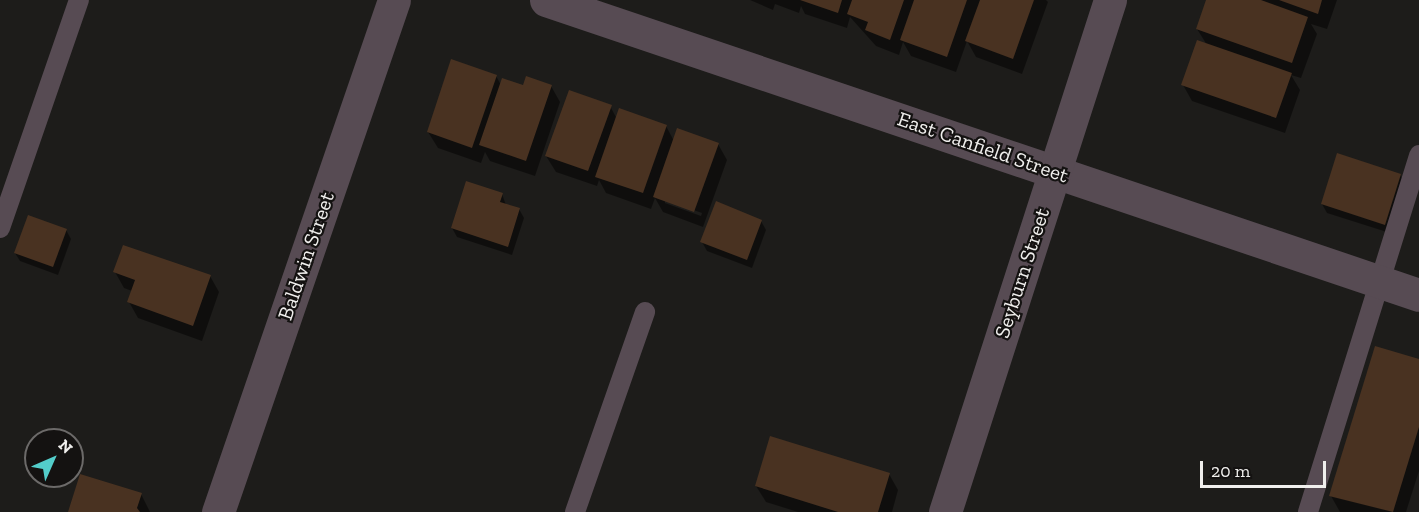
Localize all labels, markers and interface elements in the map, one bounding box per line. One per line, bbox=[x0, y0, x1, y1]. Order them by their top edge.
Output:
street label: East Canfield Street bbox=[894, 106, 1072, 188]
street label: Baldwin Street bbox=[272, 189, 340, 323]
street label: Seyburn Street bbox=[989, 205, 1055, 341]
north arrow bbox=[24, 428, 84, 488]
text: N bbox=[55, 435, 77, 457]
scale bar bbox=[1203, 449, 1329, 487]
text: 20 m bbox=[1211, 460, 1250, 482]

